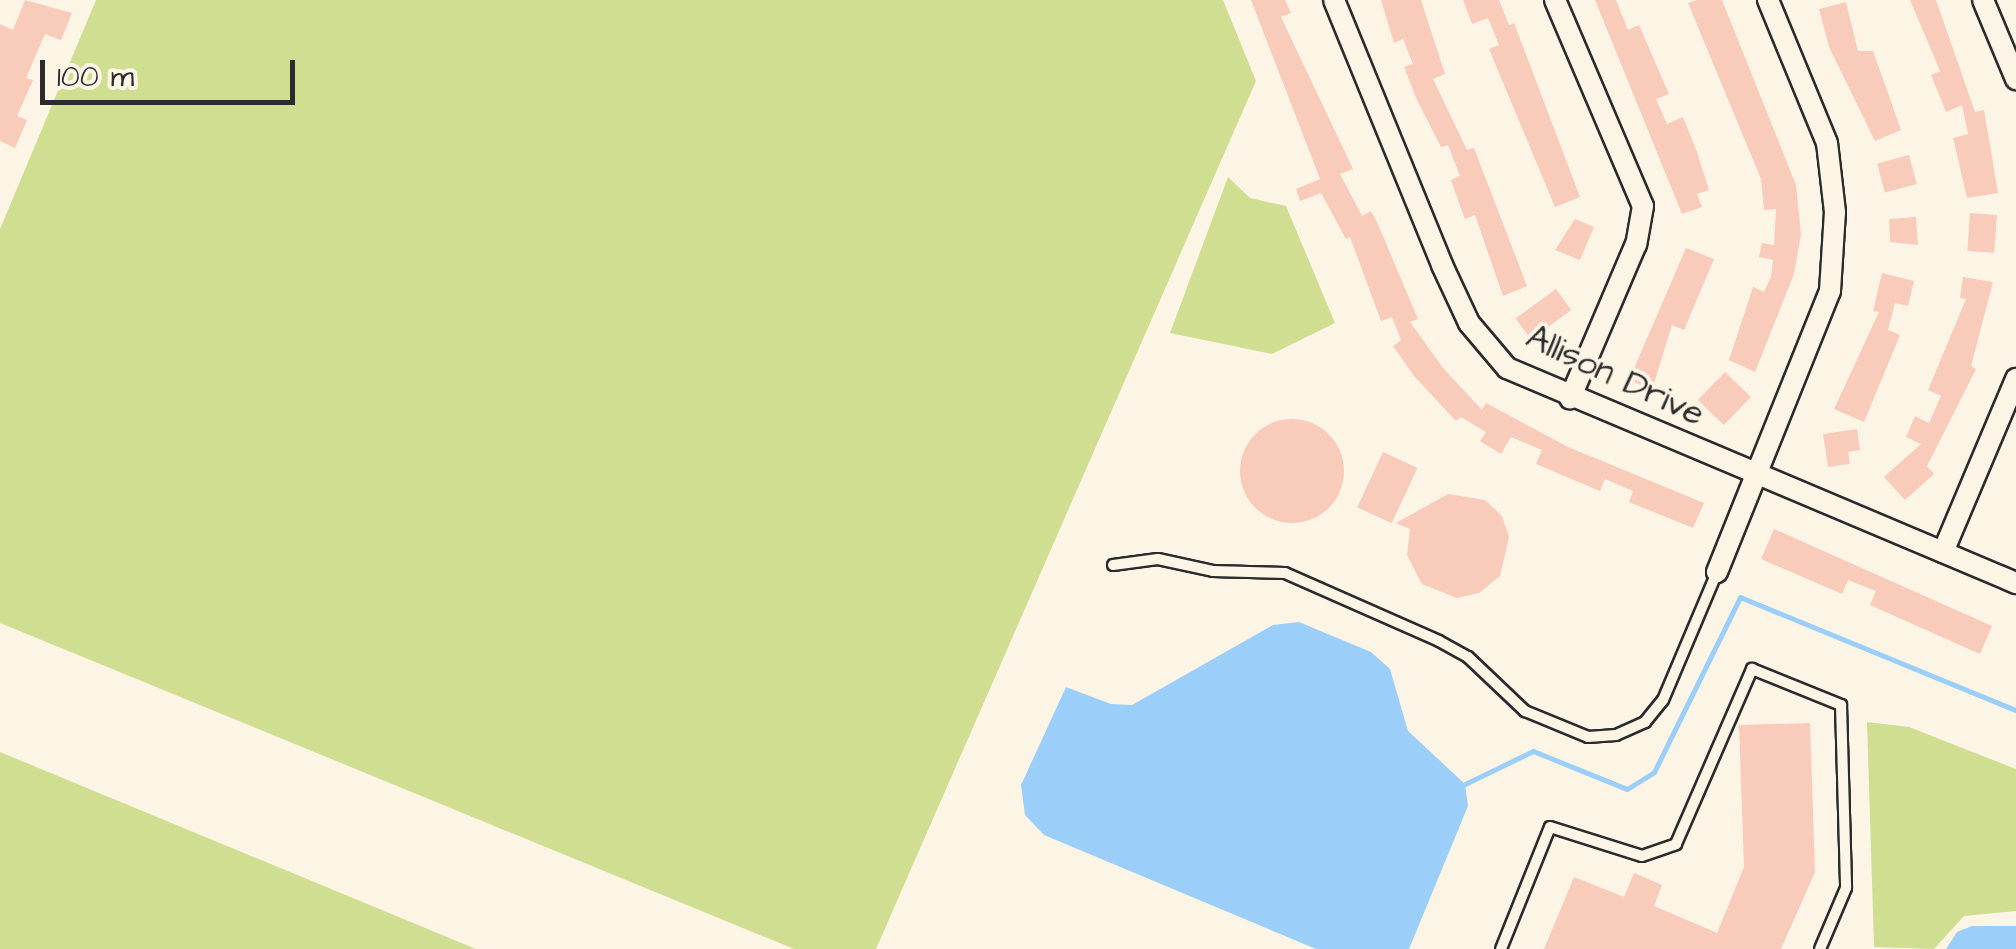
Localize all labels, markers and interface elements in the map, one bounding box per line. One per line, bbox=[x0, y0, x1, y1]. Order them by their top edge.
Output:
scale bar bbox=[45, 40, 300, 102]
text: 100 m bbox=[57, 56, 134, 98]
street label: Allison Drive bbox=[1519, 316, 1711, 436]

